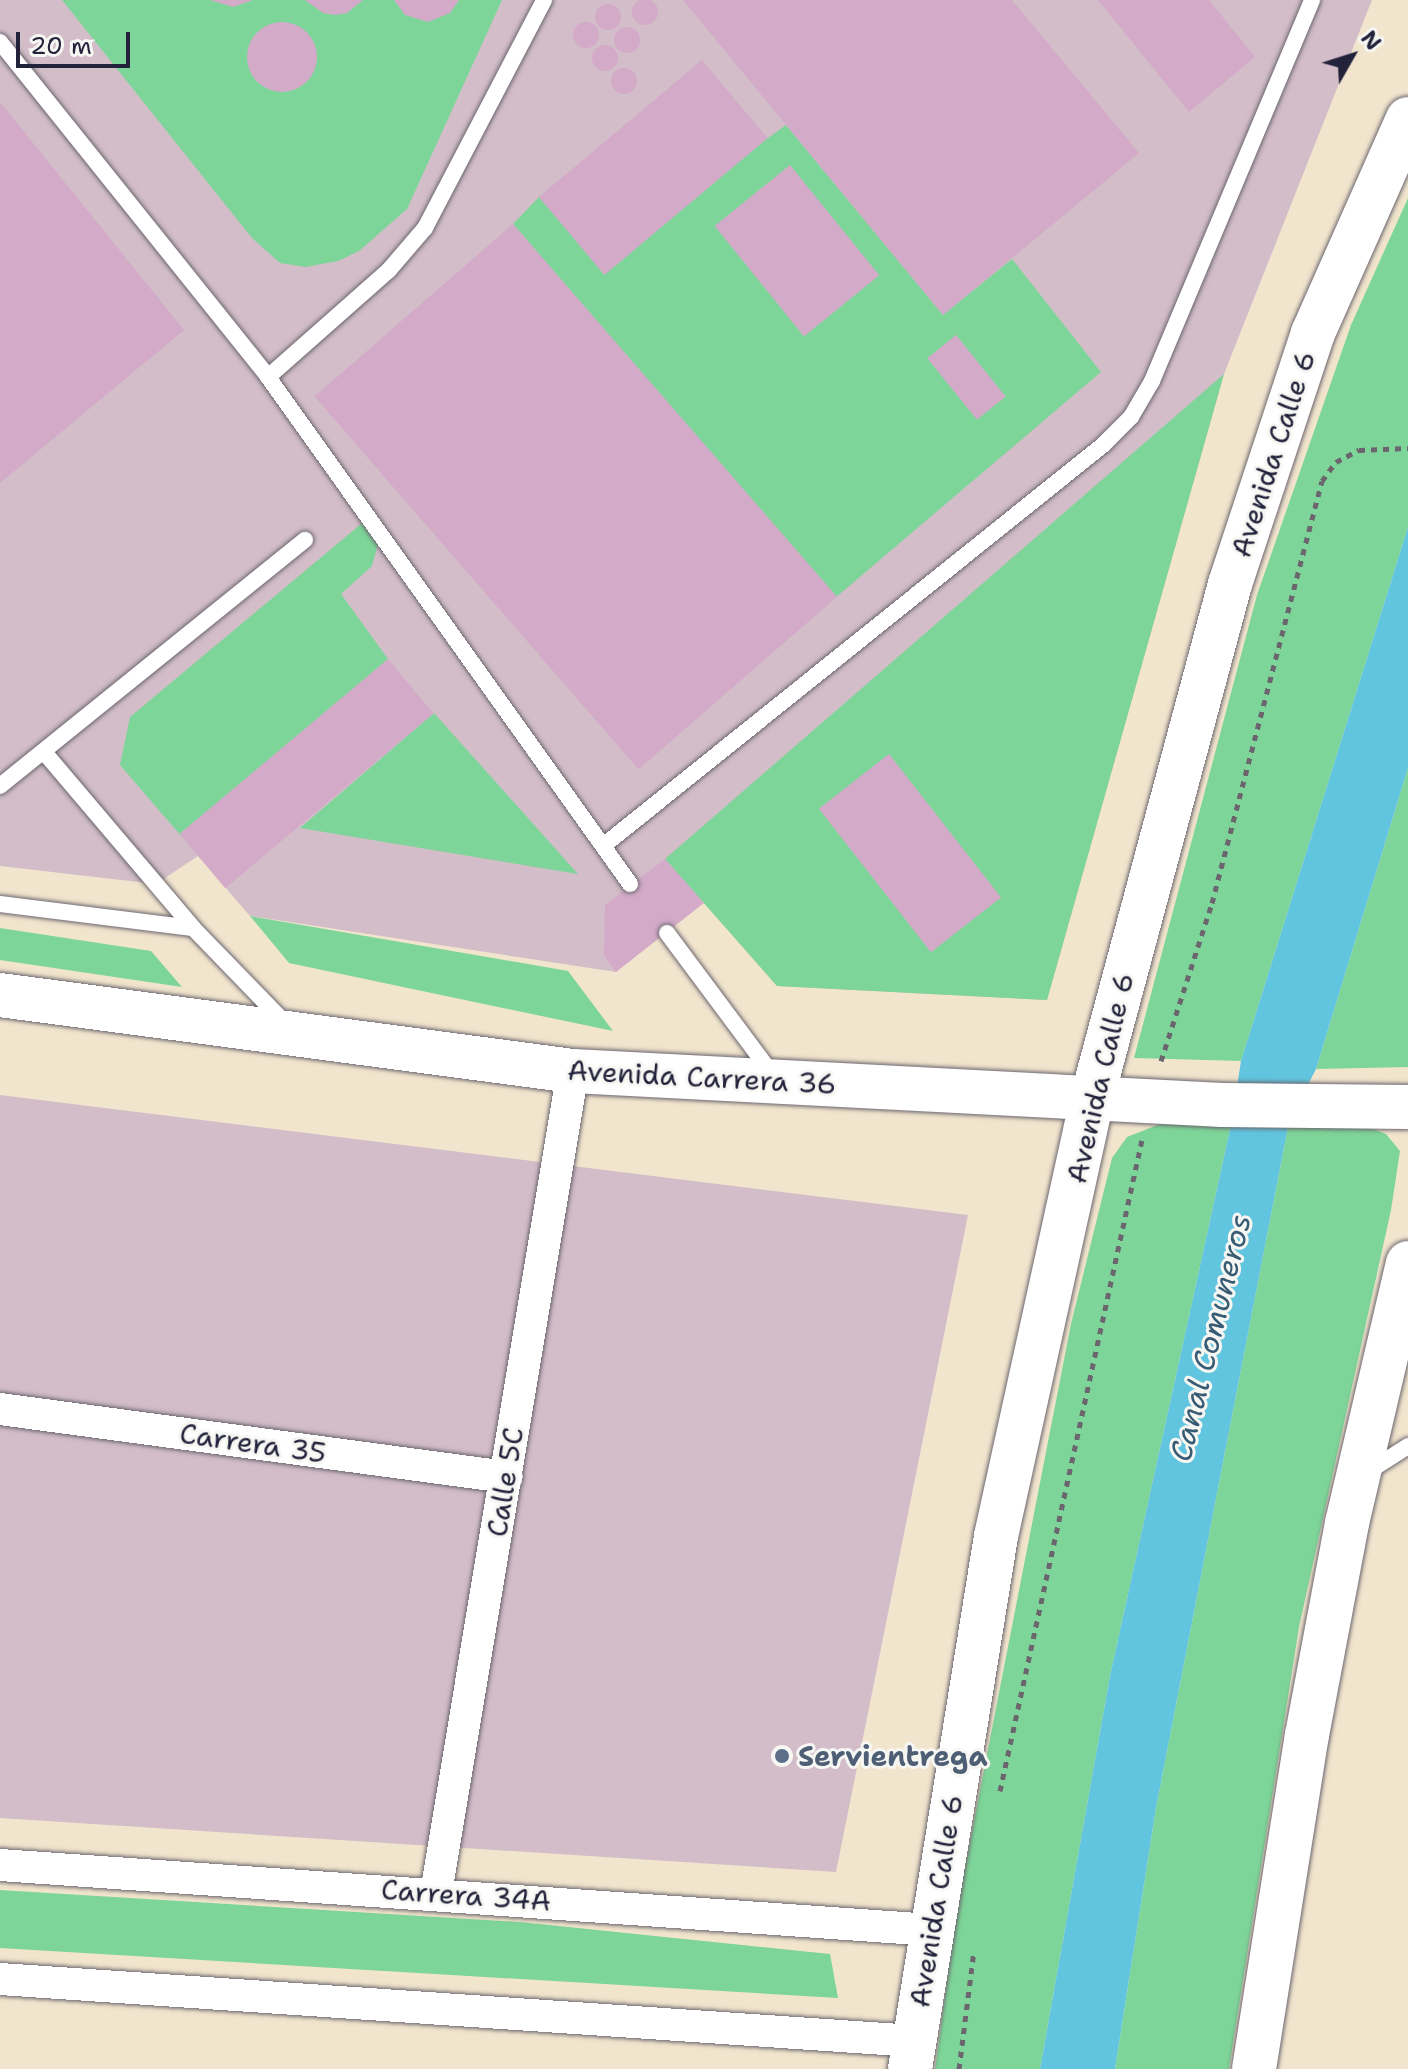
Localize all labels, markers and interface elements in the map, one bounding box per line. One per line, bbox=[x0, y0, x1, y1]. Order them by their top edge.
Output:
scale bar bbox=[20, 16, 134, 66]
north arrow bbox=[1312, 16, 1392, 96]
text: N bbox=[1354, 25, 1388, 56]
text: 20 m bbox=[30, 30, 92, 62]
street label: Avenida Calle 6 bbox=[1224, 347, 1322, 561]
street label: Avenida Calle 6 bbox=[1059, 970, 1141, 1186]
street label: Avenida Carrera 36 bbox=[567, 1053, 837, 1101]
water label: Canal Comuneros bbox=[1163, 1211, 1259, 1465]
street label: Carrera 35 bbox=[178, 1416, 328, 1470]
street label: Calle 5C bbox=[480, 1425, 530, 1539]
place label: Servientrega bbox=[798, 1739, 988, 1773]
marker: Servientrega bbox=[773, 1747, 791, 1765]
street label: Avenida Calle 6 bbox=[903, 1792, 969, 2010]
street label: Carrera 34A bbox=[380, 1872, 552, 1918]

